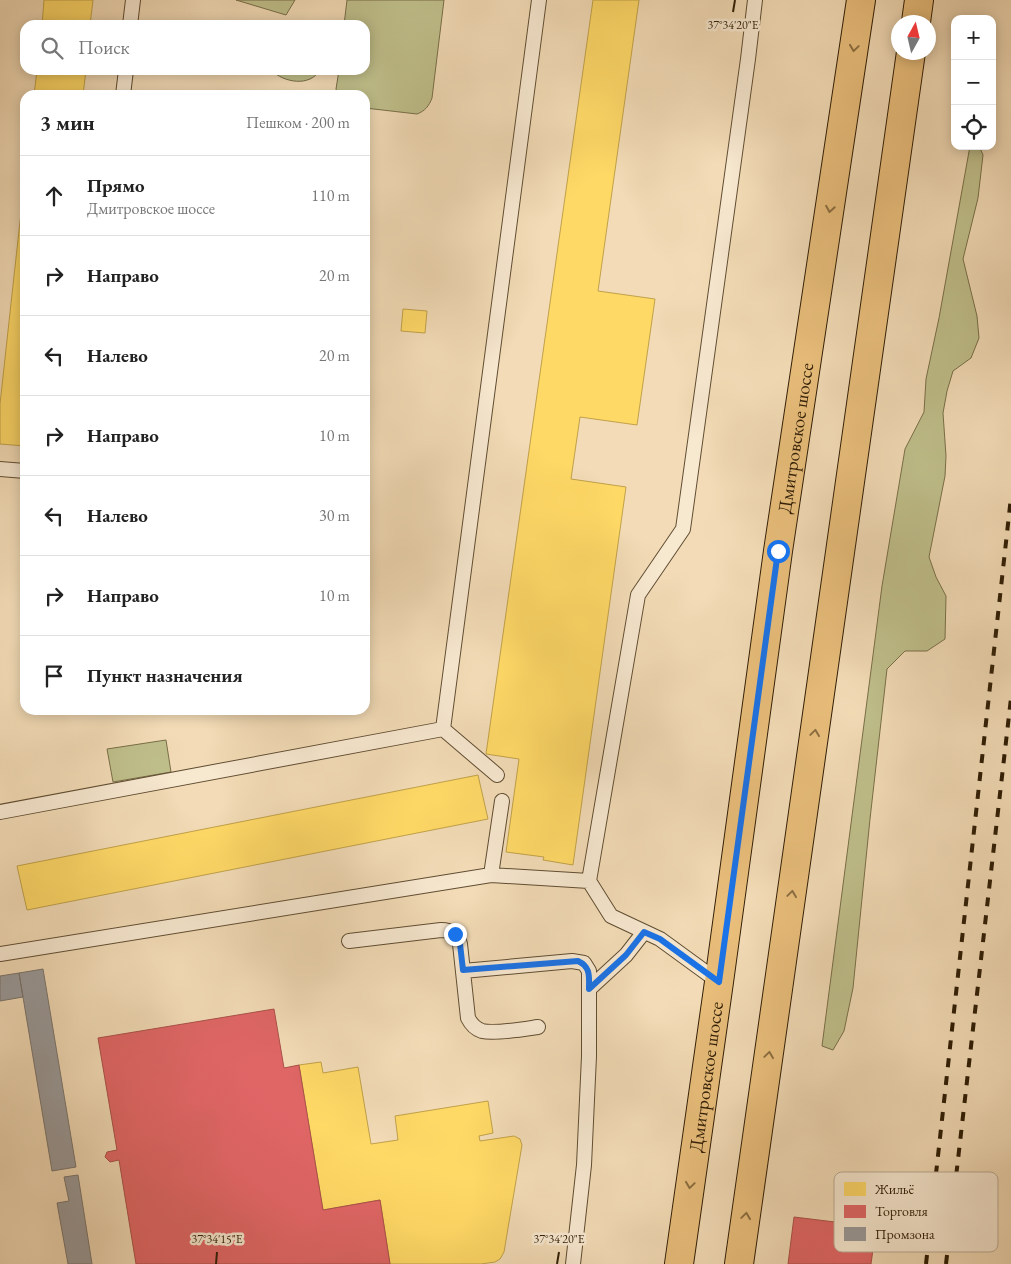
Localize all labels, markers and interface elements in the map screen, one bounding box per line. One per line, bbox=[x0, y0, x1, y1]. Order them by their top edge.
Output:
north arrow bbox=[891, 15, 936, 60]
map controls bbox=[951, 15, 996, 150]
button: + bbox=[951, 15, 996, 60]
text: 37°34'20"E bbox=[707, 17, 759, 33]
search box bbox=[20, 20, 370, 75]
icon: search bbox=[38, 34, 66, 62]
text: Поиск bbox=[78, 35, 130, 60]
one-way arrow bbox=[850, 44, 860, 53]
button: − bbox=[951, 60, 996, 105]
button: locate bbox=[951, 105, 996, 150]
text: 3 мин bbox=[40, 109, 95, 136]
text: Пешком · 200 m bbox=[246, 112, 350, 133]
text: Прямо bbox=[87, 173, 145, 198]
icon: ahead bbox=[40, 182, 68, 210]
text: 110 m bbox=[311, 185, 350, 206]
text: Дмитровское шоссе bbox=[87, 198, 215, 219]
one-way arrow bbox=[825, 205, 836, 213]
icon: right bbox=[40, 262, 68, 290]
text: Направо bbox=[87, 263, 159, 288]
text: 20 m bbox=[319, 265, 350, 286]
icon: left bbox=[40, 342, 68, 370]
text: Налево bbox=[87, 343, 148, 368]
text: 20 m bbox=[319, 345, 350, 366]
street label: Дмитровское шоссе bbox=[771, 361, 819, 515]
icon: right bbox=[40, 422, 68, 450]
text: Направо bbox=[87, 423, 159, 448]
text: 10 m bbox=[319, 425, 350, 446]
icon: left bbox=[40, 502, 68, 530]
text: Налево bbox=[87, 503, 148, 528]
text: 30 m bbox=[319, 505, 350, 526]
route start bbox=[767, 540, 790, 563]
icon: right bbox=[40, 582, 68, 610]
text: Направо bbox=[87, 583, 159, 608]
text: 10 m bbox=[319, 585, 350, 606]
icon: arrive bbox=[40, 662, 68, 690]
text: Пункт назначения bbox=[87, 663, 243, 688]
one-way arrow bbox=[809, 729, 820, 737]
one-way arrow bbox=[786, 890, 797, 898]
route end bbox=[444, 923, 467, 946]
street label: Дмитровское шоссе bbox=[682, 1000, 729, 1154]
one-way arrow bbox=[763, 1051, 774, 1059]
legend bbox=[834, 1172, 998, 1252]
text: Жильё bbox=[874, 1180, 915, 1198]
one-way arrow bbox=[685, 1181, 696, 1189]
text: Торговля bbox=[875, 1202, 928, 1220]
one-way arrow bbox=[741, 1211, 751, 1220]
text: Промзона bbox=[875, 1225, 935, 1243]
text: 37°34'15"E bbox=[191, 1231, 243, 1247]
text: 37°34'20"E bbox=[533, 1231, 585, 1247]

